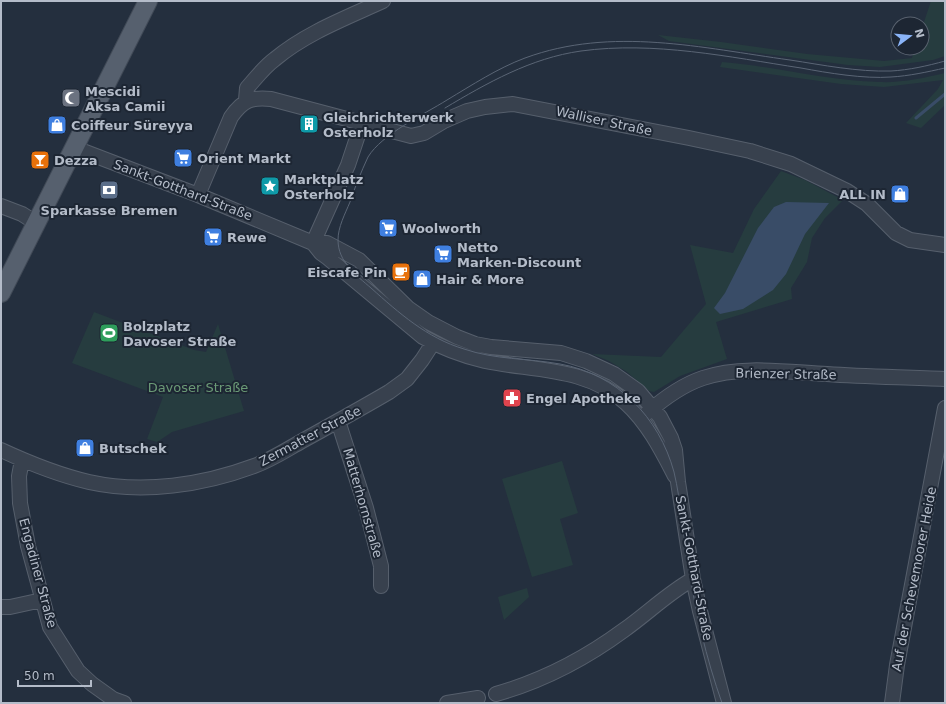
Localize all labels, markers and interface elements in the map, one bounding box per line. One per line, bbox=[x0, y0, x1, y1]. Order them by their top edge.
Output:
north arrow bbox=[890, 16, 930, 56]
text: N bbox=[912, 27, 927, 40]
place label: Mescidi Aksa Camii bbox=[85, 84, 166, 114]
mosque icon: Mescidi Aksa Camii bbox=[60, 87, 82, 109]
street label: Walliser Straße bbox=[555, 103, 653, 139]
place label: Gleichrichterwerk Osterholz bbox=[323, 110, 454, 140]
building icon: Gleichrichterwerk Osterholz bbox=[298, 113, 320, 135]
shop icon: Coiffeur Süreyya bbox=[46, 114, 68, 136]
place label: Coiffeur Süreyya bbox=[71, 118, 193, 133]
supermarket icon: Orient Markt bbox=[172, 147, 194, 169]
bar icon: Dezza bbox=[29, 149, 51, 171]
place label: Orient Markt bbox=[197, 151, 291, 166]
place label: Dezza bbox=[54, 153, 98, 168]
street label: Sankt-Gotthard-Straße bbox=[111, 157, 255, 223]
place label: Marktplatz Osterholz bbox=[284, 172, 363, 202]
place icon: Marktplatz Osterholz bbox=[259, 175, 281, 197]
bank icon: Sparkasse Bremen bbox=[98, 179, 120, 201]
shop icon: ALL IN bbox=[889, 183, 911, 205]
place label: ALL IN bbox=[839, 187, 886, 202]
place label: Sparkasse Bremen bbox=[41, 203, 177, 218]
supermarket icon: Woolworth bbox=[377, 217, 399, 239]
place label: Woolworth bbox=[402, 221, 481, 236]
supermarket icon: Rewe bbox=[202, 226, 224, 248]
place label: Rewe bbox=[227, 230, 267, 245]
place label: Netto Marken-Discount bbox=[457, 240, 581, 270]
supermarket icon: Netto Marken-Discount bbox=[432, 243, 454, 265]
cafe icon: Eiscafe Pin bbox=[390, 261, 412, 283]
place label: Eiscafe Pin bbox=[307, 265, 387, 280]
shop icon: Hair & More bbox=[411, 268, 433, 290]
place label: Hair & More bbox=[436, 272, 524, 287]
place label: Bolzplatz Davoser Straße bbox=[123, 319, 237, 349]
sports icon: Bolzplatz Davoser Straße bbox=[98, 322, 120, 344]
street label: Brienzer Straße bbox=[735, 366, 837, 382]
park label: Davoser Straße bbox=[148, 380, 248, 395]
pharmacy icon: Engel Apotheke bbox=[501, 387, 523, 409]
place label: Engel Apotheke bbox=[526, 391, 641, 406]
street label: Zermatter Straße bbox=[257, 403, 363, 469]
shop icon: Butschek bbox=[74, 437, 96, 459]
place label: Butschek bbox=[99, 441, 167, 456]
street label: Matterhornstraße bbox=[340, 446, 386, 560]
street label: Auf der Schevemoorer Heide bbox=[889, 485, 939, 673]
street label: Sankt-Gotthard-Straße bbox=[673, 494, 715, 642]
street label: Engadiner Straße bbox=[16, 516, 60, 630]
scale bar bbox=[18, 662, 91, 688]
text: 50 m bbox=[24, 669, 55, 683]

